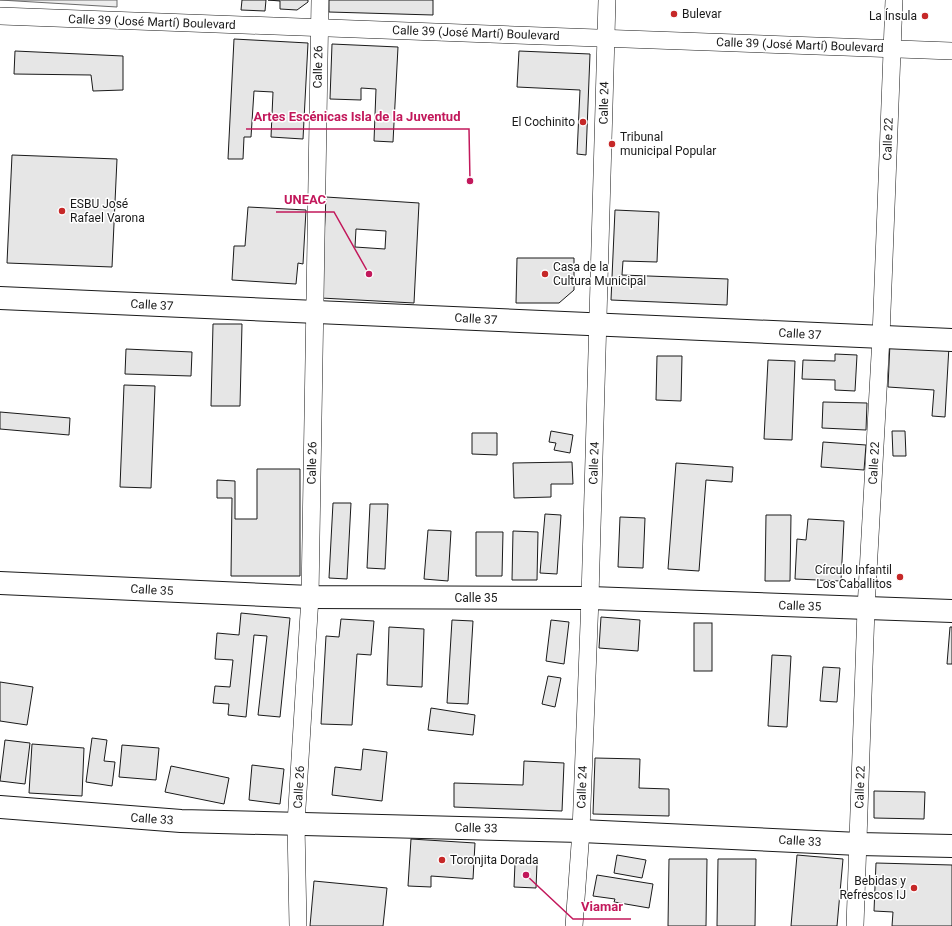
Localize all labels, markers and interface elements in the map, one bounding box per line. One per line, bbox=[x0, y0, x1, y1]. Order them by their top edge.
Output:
place label: Bulevar bbox=[682, 7, 722, 21]
place label: La Ínsula bbox=[869, 8, 917, 23]
marker: Bulevar bbox=[669, 9, 679, 19]
marker: La Ínsula bbox=[920, 11, 930, 21]
street label: Calle 39 (José Martí) Boulevard bbox=[68, 12, 236, 32]
street label: Calle 39 (José Martí) Boulevard bbox=[392, 23, 560, 43]
street label: Calle 39 (José Martí) Boulevard bbox=[716, 35, 884, 55]
street label: Calle 26 bbox=[311, 45, 325, 89]
street label: Calle 24 bbox=[597, 81, 611, 125]
callout: Artes Escénicas Isla de la Juventud bbox=[246, 104, 469, 129]
text: Artes Escénicas Isla de la Juventud bbox=[254, 109, 460, 124]
place label: El Cochinito bbox=[512, 115, 575, 129]
marker: El Cochinito bbox=[578, 117, 588, 127]
street label: Calle 22 bbox=[880, 117, 896, 161]
place label: Tribunal municipal Popular bbox=[620, 130, 716, 158]
marker: Tribunal municipal Popular bbox=[607, 139, 617, 149]
callout: UNEAC bbox=[276, 187, 334, 212]
text: UNEAC bbox=[284, 192, 327, 207]
place label: ESBU José Rafael Varona bbox=[70, 197, 145, 225]
marker: ESBU José Rafael Varona bbox=[57, 206, 67, 216]
place label: Casa de la Cultura Municipal bbox=[553, 260, 646, 288]
marker: Casa de la Cultura Municipal bbox=[540, 269, 550, 279]
street label: Calle 37 bbox=[130, 297, 174, 313]
street label: Calle 37 bbox=[454, 311, 498, 327]
street label: Calle 37 bbox=[778, 326, 822, 342]
street label: Calle 26 bbox=[305, 441, 319, 485]
street label: Calle 24 bbox=[586, 441, 602, 485]
street label: Calle 22 bbox=[866, 441, 882, 485]
place label: Círculo Infantil Los Caballitos bbox=[815, 563, 892, 591]
marker: Círculo Infantil Los Caballitos bbox=[895, 572, 905, 582]
street label: Calle 35 bbox=[130, 582, 174, 598]
street label: Calle 35 bbox=[454, 591, 498, 605]
street label: Calle 35 bbox=[778, 598, 822, 614]
street label: Calle 26 bbox=[291, 765, 307, 809]
street label: Calle 24 bbox=[574, 765, 590, 809]
street label: Calle 22 bbox=[852, 765, 868, 809]
street label: Calle 33 bbox=[130, 811, 174, 827]
street label: Calle 33 bbox=[454, 821, 498, 835]
street label: Calle 33 bbox=[778, 833, 822, 849]
place label: Toronjita Dorada bbox=[450, 853, 538, 867]
marker: Toronjita Dorada bbox=[437, 855, 447, 865]
place label: Bebidas y Refrescos IJ bbox=[839, 874, 906, 902]
marker: Bebidas y Refrescos IJ bbox=[909, 883, 919, 893]
callout: Viamar bbox=[573, 894, 631, 919]
text: Viamar bbox=[581, 899, 623, 914]

